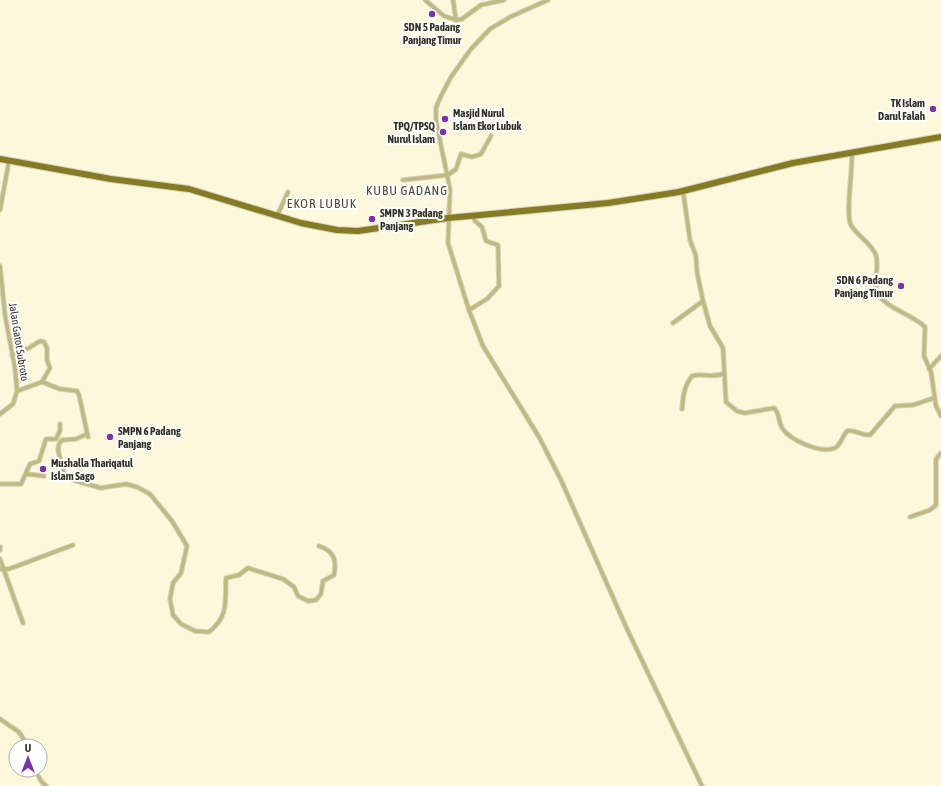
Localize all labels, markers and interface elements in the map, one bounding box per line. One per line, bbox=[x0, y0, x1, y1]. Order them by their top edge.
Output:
marker: SDN 5 Padang Panjang Timur bbox=[427, 9, 437, 19]
place label: SDN 5 Padang Panjang Timur bbox=[403, 21, 462, 46]
place label: TK Islam Darul Falah bbox=[878, 97, 925, 122]
marker: TK Islam Darul Falah bbox=[928, 104, 938, 114]
place label: Masjid Nurul Islam Ekor Lubuk bbox=[453, 107, 521, 132]
marker: Masjid Nurul Islam Ekor Lubuk bbox=[440, 114, 450, 124]
place label: TPQ/TPSQ Nurul Islam bbox=[388, 120, 436, 145]
marker: TPQ/TPSQ Nurul Islam bbox=[438, 127, 448, 137]
district label: KUBU GADANG bbox=[366, 183, 448, 198]
district label: EKOR LUBUK bbox=[287, 196, 357, 211]
place label: SMPN 3 Padang Panjang bbox=[380, 207, 443, 232]
marker: SMPN 3 Padang Panjang bbox=[367, 214, 377, 224]
place label: SDN 6 Padang Panjang Timur bbox=[835, 274, 894, 299]
marker: SDN 6 Padang Panjang Timur bbox=[896, 281, 906, 291]
street label: Jalan Gatot Subroto bbox=[7, 302, 31, 382]
place label: SMPN 6 Padang Panjang bbox=[118, 425, 181, 450]
marker: SMPN 6 Padang Panjang bbox=[105, 432, 115, 442]
place label: Mushalla Thariqatul Islam Sago bbox=[51, 457, 134, 482]
marker: Mushalla Thariqatul Islam Sago bbox=[38, 464, 48, 474]
north arrow bbox=[8, 738, 48, 778]
text: U bbox=[25, 742, 31, 754]

